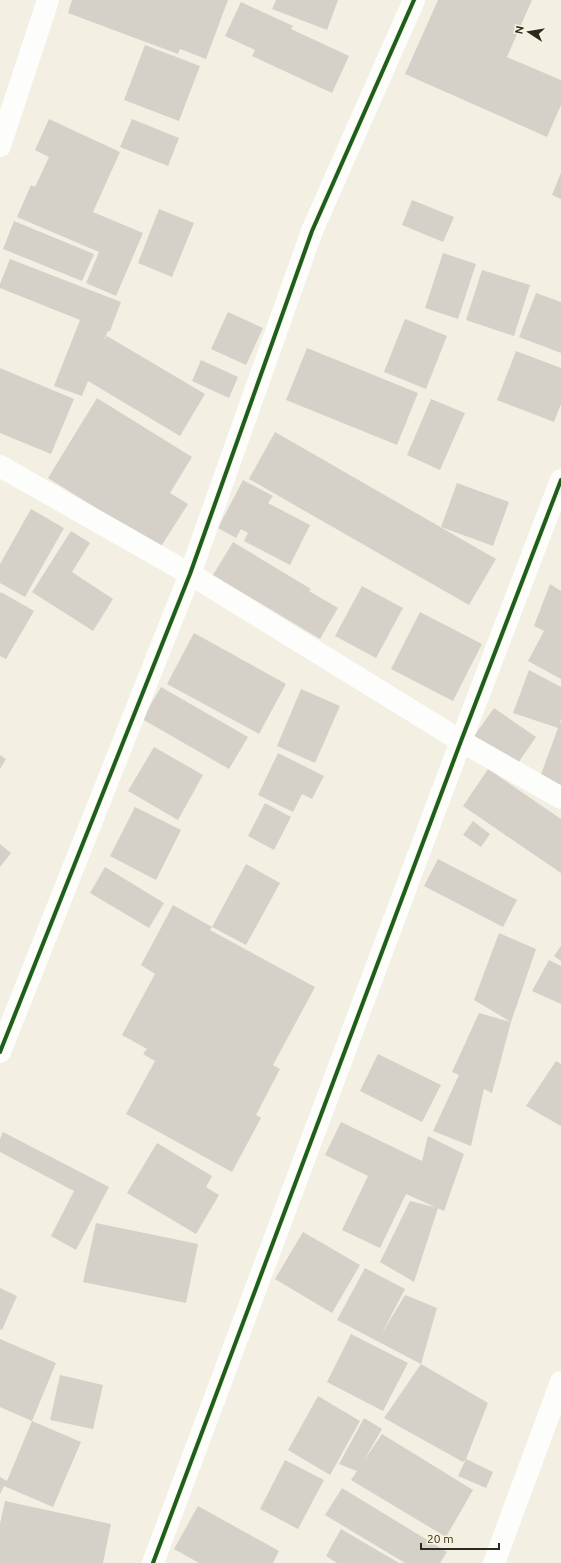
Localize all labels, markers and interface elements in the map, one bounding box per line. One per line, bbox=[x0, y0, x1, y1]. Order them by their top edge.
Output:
north arrow bbox=[509, 12, 549, 52]
text: N bbox=[512, 25, 526, 35]
scale bar bbox=[421, 1525, 499, 1551]
text: 20 m bbox=[427, 1532, 454, 1545]

